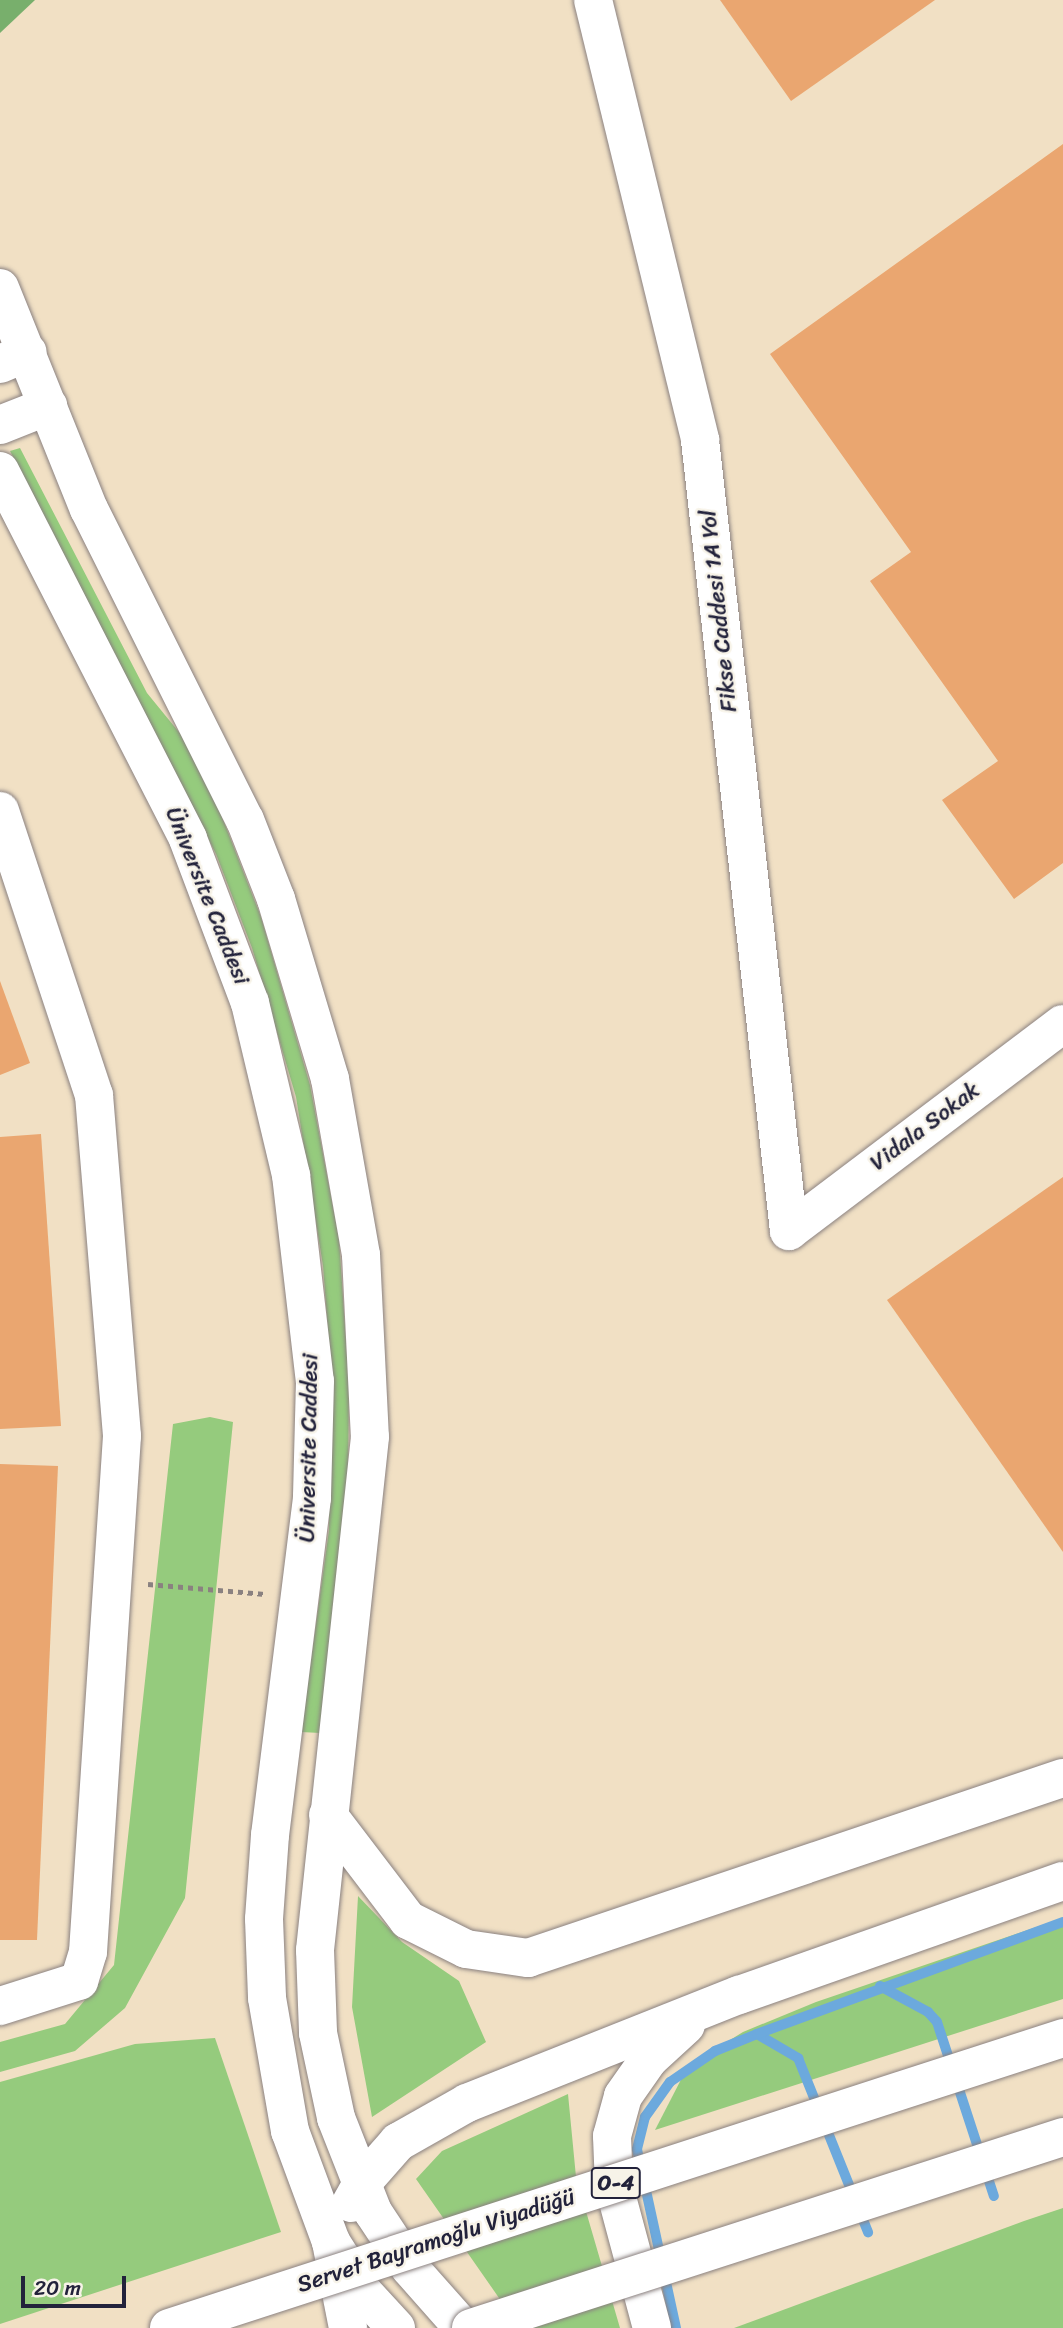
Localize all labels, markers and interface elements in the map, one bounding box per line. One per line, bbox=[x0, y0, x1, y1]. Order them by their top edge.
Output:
street label: Fikse Caddesi 1A Yol bbox=[695, 509, 743, 713]
street label: Üniversite Caddesi bbox=[159, 803, 255, 989]
street label: Vidala Sokak bbox=[865, 1077, 985, 1177]
street label: Üniversite Caddesi bbox=[294, 1354, 324, 1542]
road number: O-4 bbox=[590, 2166, 642, 2200]
street label: Servet Bayramoğlu Viyadüğü bbox=[294, 2183, 578, 2299]
scale bar bbox=[24, 2262, 130, 2306]
text: 20 m bbox=[34, 2269, 81, 2307]

